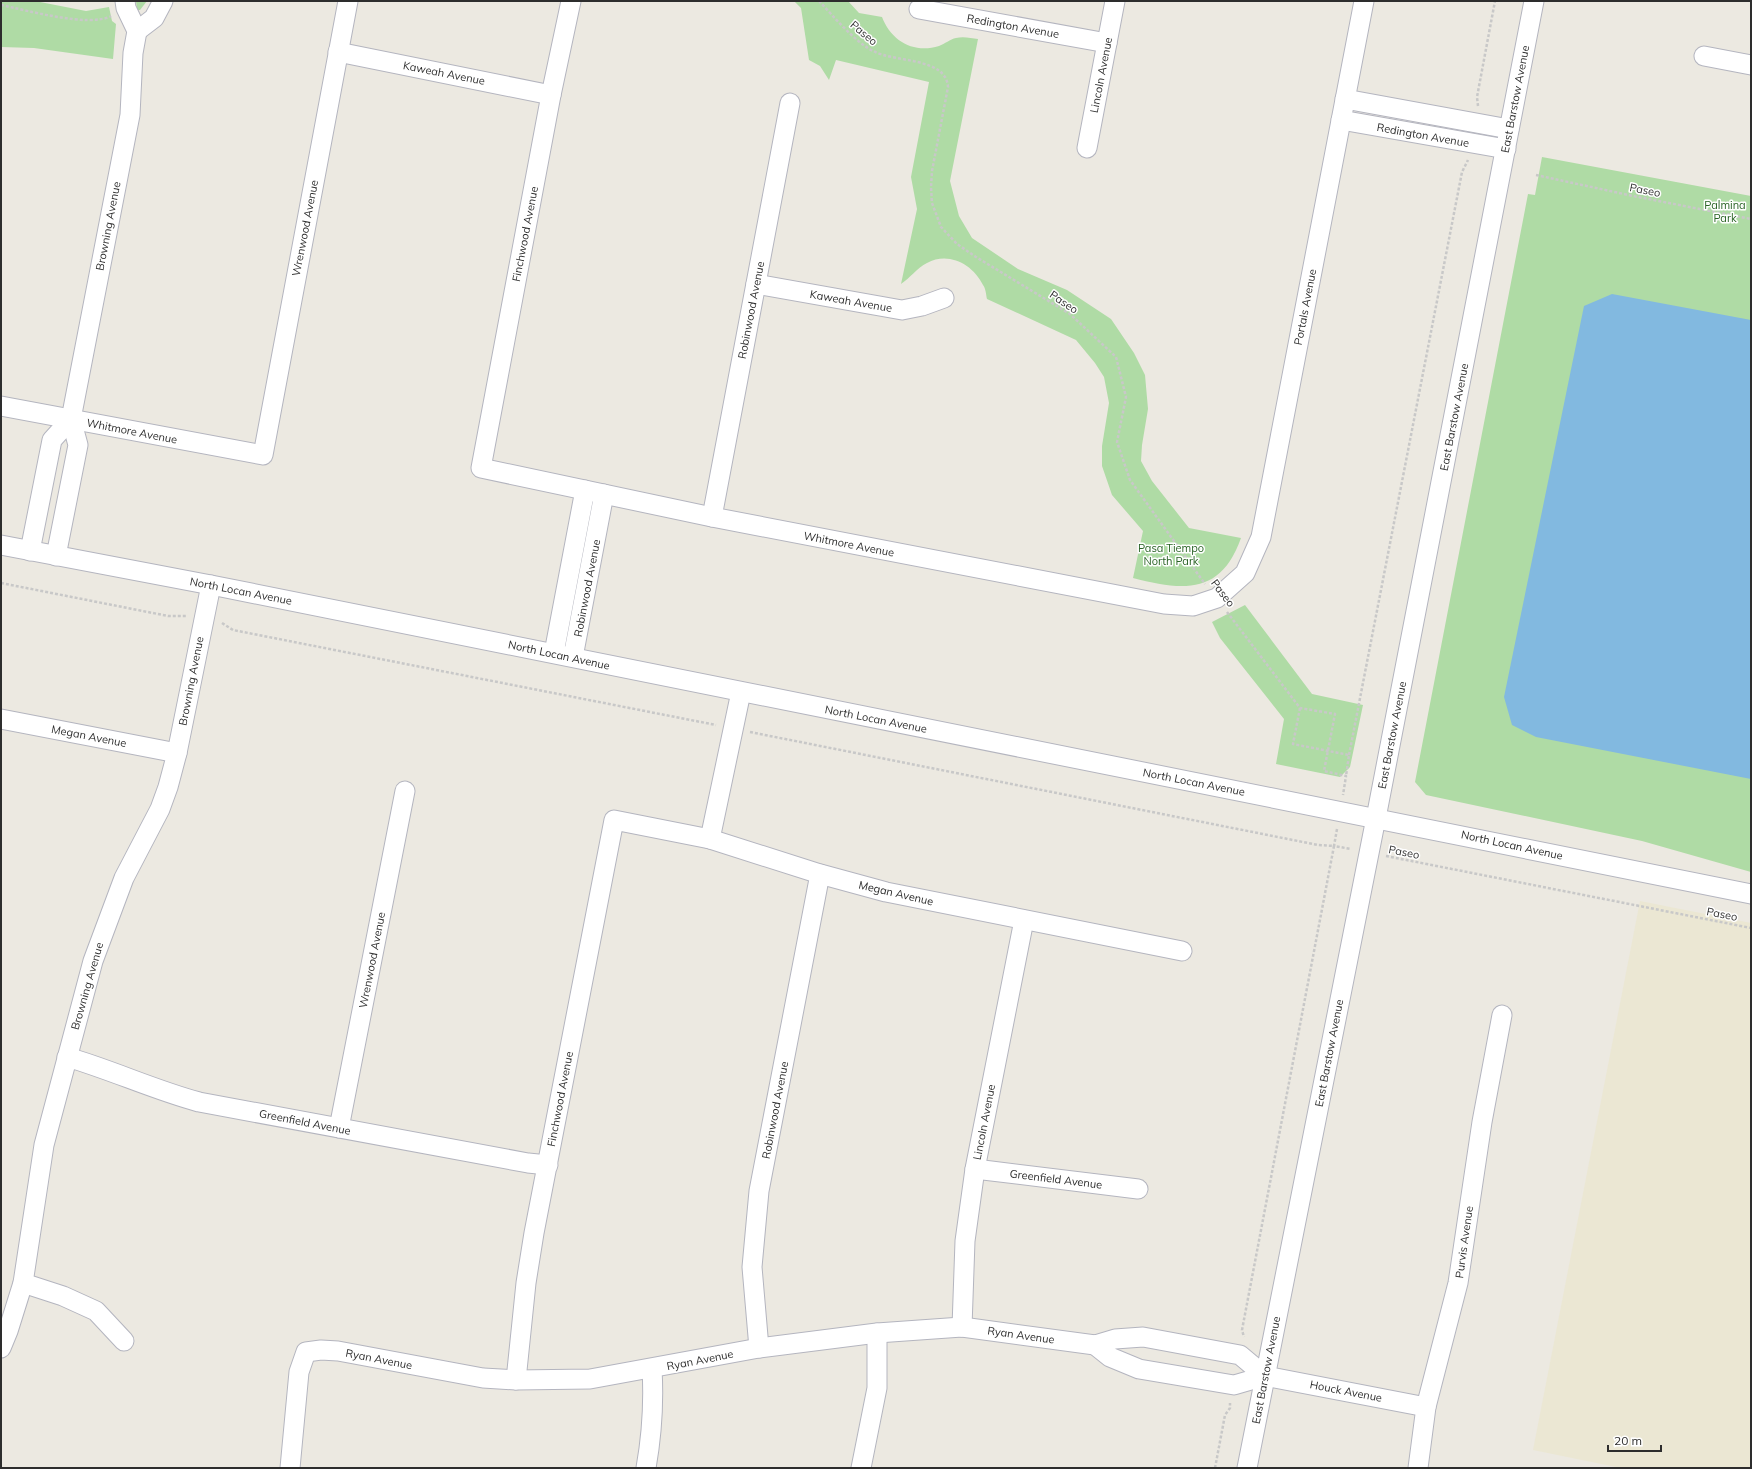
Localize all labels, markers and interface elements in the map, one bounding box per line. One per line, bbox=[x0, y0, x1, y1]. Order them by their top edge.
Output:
street label: Redington Avenue bbox=[966, 11, 1060, 41]
street label: Paseo bbox=[848, 18, 880, 48]
street label: Lincoln Avenue bbox=[1087, 36, 1115, 114]
street label: East Barstow Avenue bbox=[1498, 44, 1532, 154]
street label: Kaweah Avenue bbox=[402, 58, 486, 88]
street label: Redington Avenue bbox=[1376, 120, 1470, 150]
street label: Wrenwood Avenue bbox=[289, 179, 321, 277]
street label: Browning Avenue bbox=[92, 180, 124, 272]
street label: Paseo bbox=[1628, 180, 1662, 200]
street label: Finchwood Avenue bbox=[509, 185, 541, 283]
park label: Palmina Park bbox=[1704, 198, 1746, 225]
street label: Robinwood Avenue bbox=[735, 260, 767, 360]
street label: Portals Avenue bbox=[1291, 268, 1319, 346]
street label: Kaweah Avenue bbox=[809, 287, 893, 315]
street label: Paseo bbox=[1047, 287, 1081, 317]
street label: East Barstow Avenue bbox=[1437, 362, 1471, 472]
street label: Whitmore Avenue bbox=[85, 415, 179, 447]
street label: Whitmore Avenue bbox=[802, 528, 896, 560]
street label: Robinwood Avenue bbox=[571, 538, 603, 638]
park label: Pasa Tiempo North Park bbox=[1138, 541, 1204, 568]
street label: North Locan Avenue bbox=[189, 574, 293, 608]
street label: Paseo bbox=[1208, 576, 1238, 610]
street label: Browning Avenue bbox=[175, 635, 207, 727]
street label: North Locan Avenue bbox=[507, 637, 611, 673]
street label: East Barstow Avenue bbox=[1375, 680, 1409, 790]
street label: North Locan Avenue bbox=[824, 702, 928, 736]
street label: Megan Avenue bbox=[50, 722, 128, 750]
street label: North Locan Avenue bbox=[1142, 765, 1246, 799]
street label: North Locan Avenue bbox=[1460, 827, 1564, 863]
street label: Paseo bbox=[1387, 842, 1421, 862]
street label: Megan Avenue bbox=[857, 878, 935, 908]
street label: Paseo bbox=[1705, 904, 1739, 924]
street label: Wrenwood Avenue bbox=[356, 911, 388, 1009]
street label: Browning Avenue bbox=[68, 941, 106, 1031]
street label: East Barstow Avenue bbox=[1312, 998, 1346, 1108]
street label: Finchwood Avenue bbox=[544, 1050, 576, 1148]
street label: Robinwood Avenue bbox=[759, 1060, 791, 1160]
street label: Lincoln Avenue bbox=[970, 1083, 998, 1161]
street label: Greenfield Avenue bbox=[258, 1106, 352, 1138]
street label: Greenfield Avenue bbox=[1009, 1166, 1103, 1192]
street label: Purvis Avenue bbox=[1452, 1205, 1476, 1279]
street label: East Barstow Avenue bbox=[1249, 1315, 1283, 1425]
street label: Ryan Avenue bbox=[987, 1323, 1055, 1347]
street label: Ryan Avenue bbox=[344, 1346, 414, 1372]
street label: Ryan Avenue bbox=[665, 1347, 735, 1373]
street label: Houck Avenue bbox=[1309, 1377, 1383, 1405]
scale bar bbox=[1608, 1427, 1661, 1453]
text: 20 m bbox=[1614, 1433, 1642, 1448]

